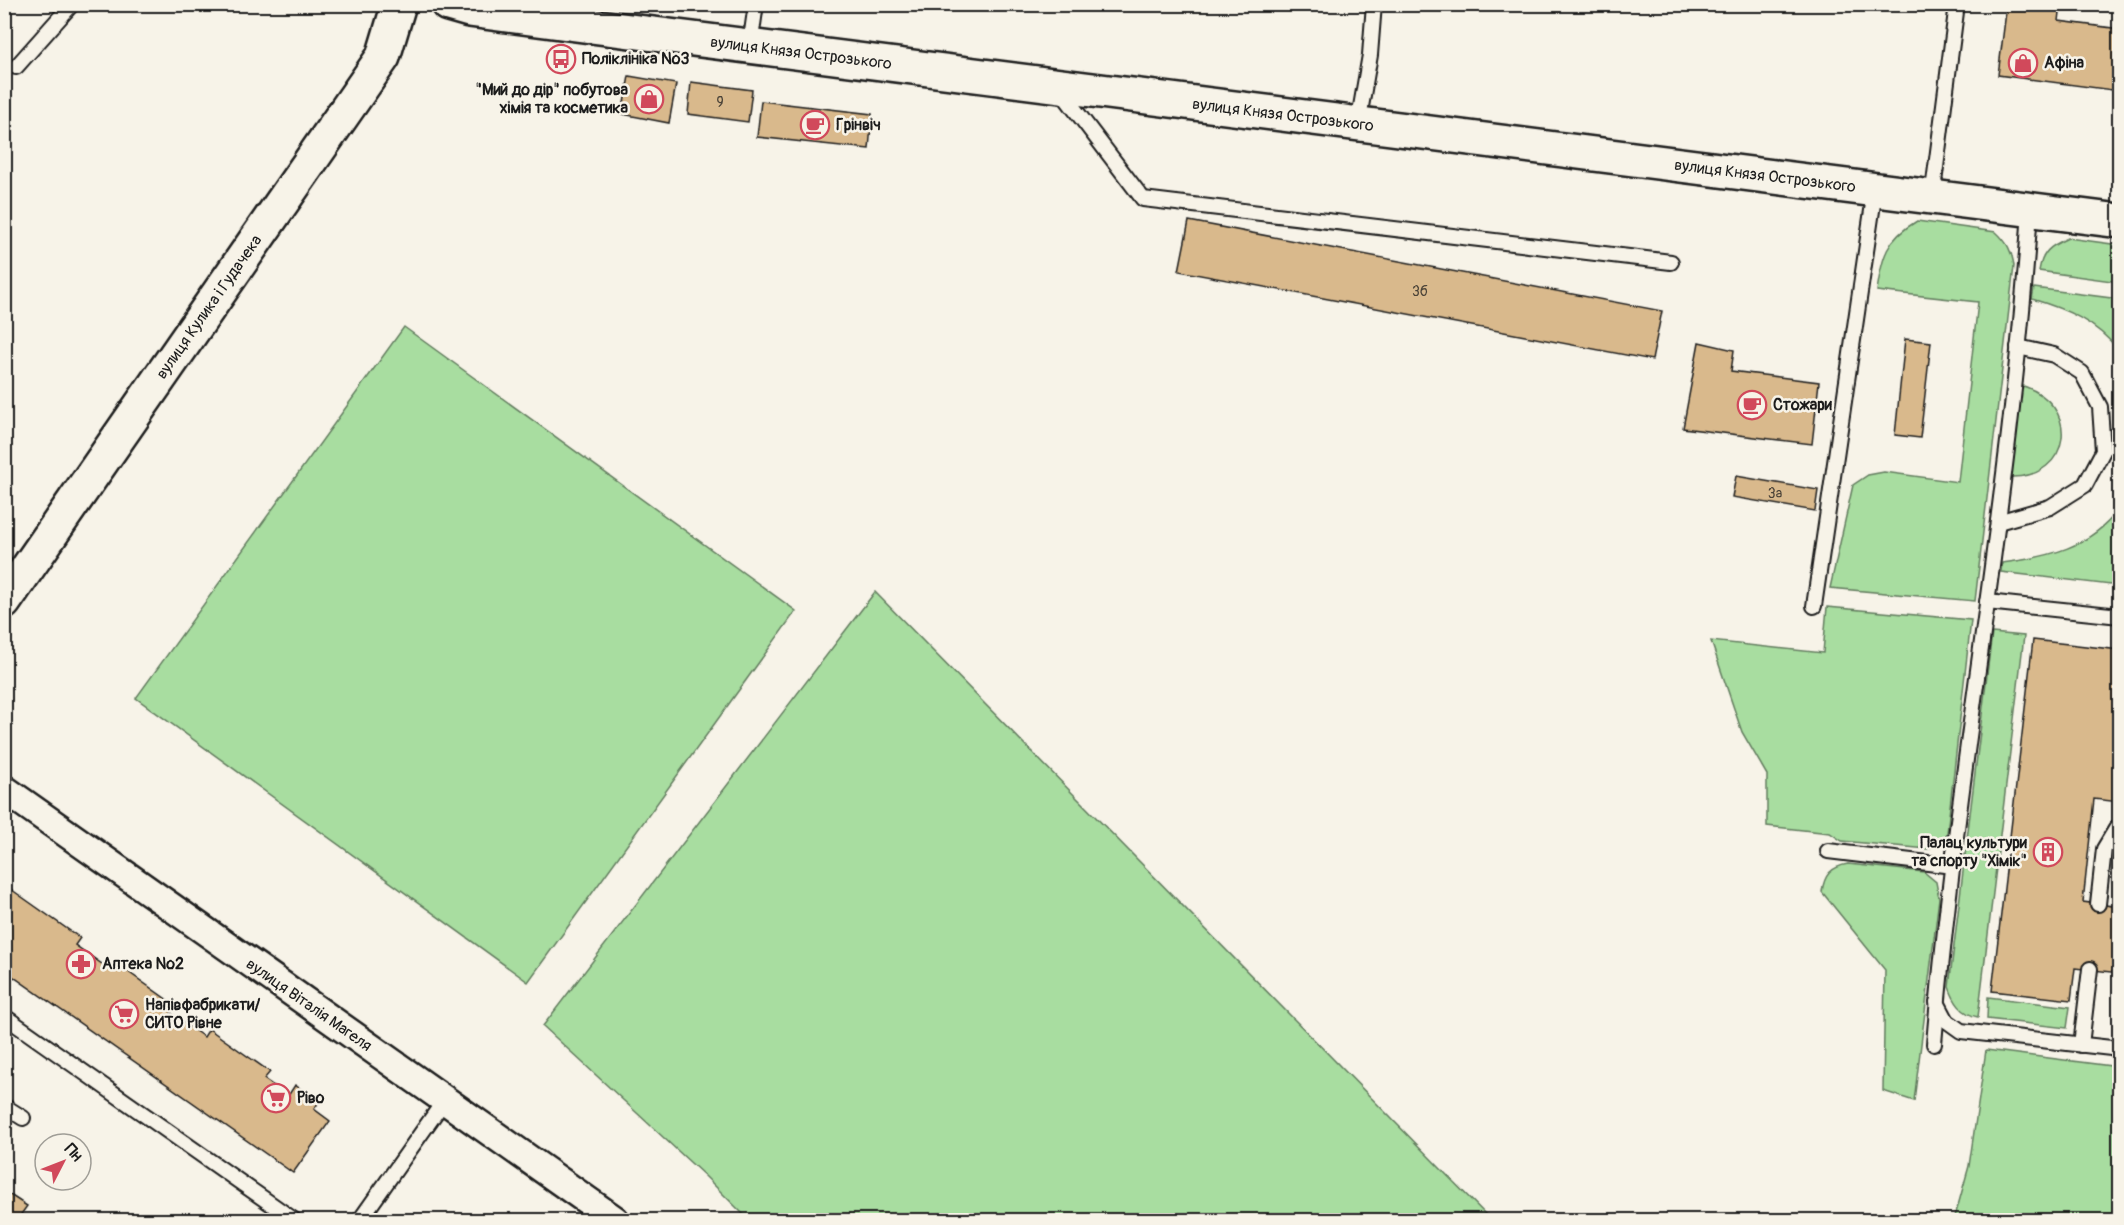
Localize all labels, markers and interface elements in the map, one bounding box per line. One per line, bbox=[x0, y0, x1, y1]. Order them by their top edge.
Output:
street label: вулиця Князя Острозького bbox=[709, 32, 893, 74]
bus stop icon: Поліклініка №3 bbox=[545, 43, 577, 75]
shop icon: Афіна bbox=[2007, 47, 2039, 79]
place label: Поліклініка №3 bbox=[582, 49, 689, 69]
place label: Афіна bbox=[2044, 53, 2085, 73]
place label: "Мий до дір" побутова хімія та косметика bbox=[475, 80, 629, 118]
shop icon: "Мий до дір" побутова хімія та косметика bbox=[633, 83, 665, 115]
house number: 9 bbox=[716, 94, 724, 111]
street label: вулиця Князя Острозького bbox=[1191, 94, 1375, 136]
cafe icon: Грінвіч bbox=[799, 109, 831, 141]
place label: Грінвіч bbox=[836, 115, 881, 135]
street label: вулиця Князя Острозького bbox=[1673, 155, 1857, 197]
street label: вулиця Кулика і Гудачека bbox=[152, 231, 266, 383]
house number: 3б bbox=[1412, 283, 1428, 300]
cafe icon: Стожари bbox=[1736, 389, 1768, 421]
place label: Стожари bbox=[1773, 395, 1833, 415]
house number: 3а bbox=[1768, 485, 1782, 502]
place label: Палац культури та спорту "Хімік" bbox=[1911, 833, 2028, 871]
building icon: Палац культури та спорту "Хімік" bbox=[2032, 836, 2064, 868]
pharmacy icon: Аптека №2 bbox=[65, 948, 97, 980]
place label: Аптека №2 bbox=[102, 954, 184, 974]
street label: вулиця Віталія Магеля bbox=[242, 954, 376, 1056]
place label: Напівфабрикати/ СИТО Рівне bbox=[145, 995, 260, 1033]
supermarket icon: Напівфабрикати/ СИТО Рівне bbox=[108, 998, 140, 1030]
supermarket icon: Ріво bbox=[260, 1082, 292, 1114]
place label: Ріво bbox=[297, 1088, 325, 1108]
north arrow bbox=[33, 1132, 93, 1192]
text: Пн bbox=[60, 1139, 87, 1166]

